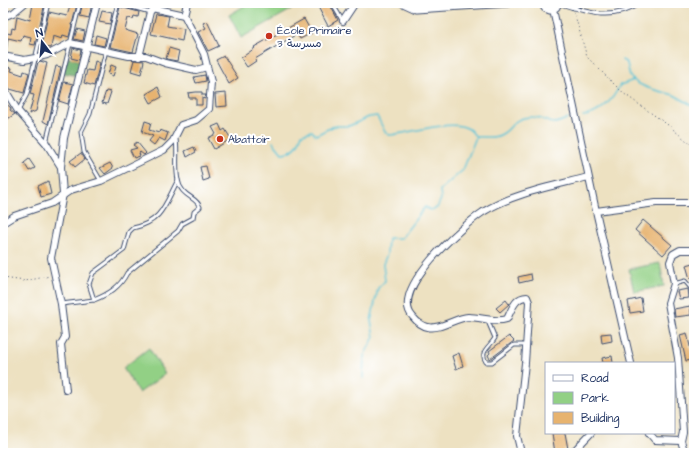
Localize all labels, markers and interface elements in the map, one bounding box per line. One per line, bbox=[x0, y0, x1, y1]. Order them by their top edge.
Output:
north arrow bbox=[22, 22, 62, 62]
place label: École Primaire 3 مسرسة bbox=[277, 23, 351, 51]
text: N bbox=[34, 25, 45, 41]
marker: École Primaire 3 مسرسة bbox=[264, 31, 274, 41]
place label: Abattoir bbox=[228, 132, 270, 147]
marker: Abattoir bbox=[215, 134, 225, 144]
legend bbox=[545, 362, 675, 434]
text: Road bbox=[581, 370, 609, 387]
text: Park bbox=[581, 390, 609, 407]
text: Building bbox=[581, 410, 619, 428]

